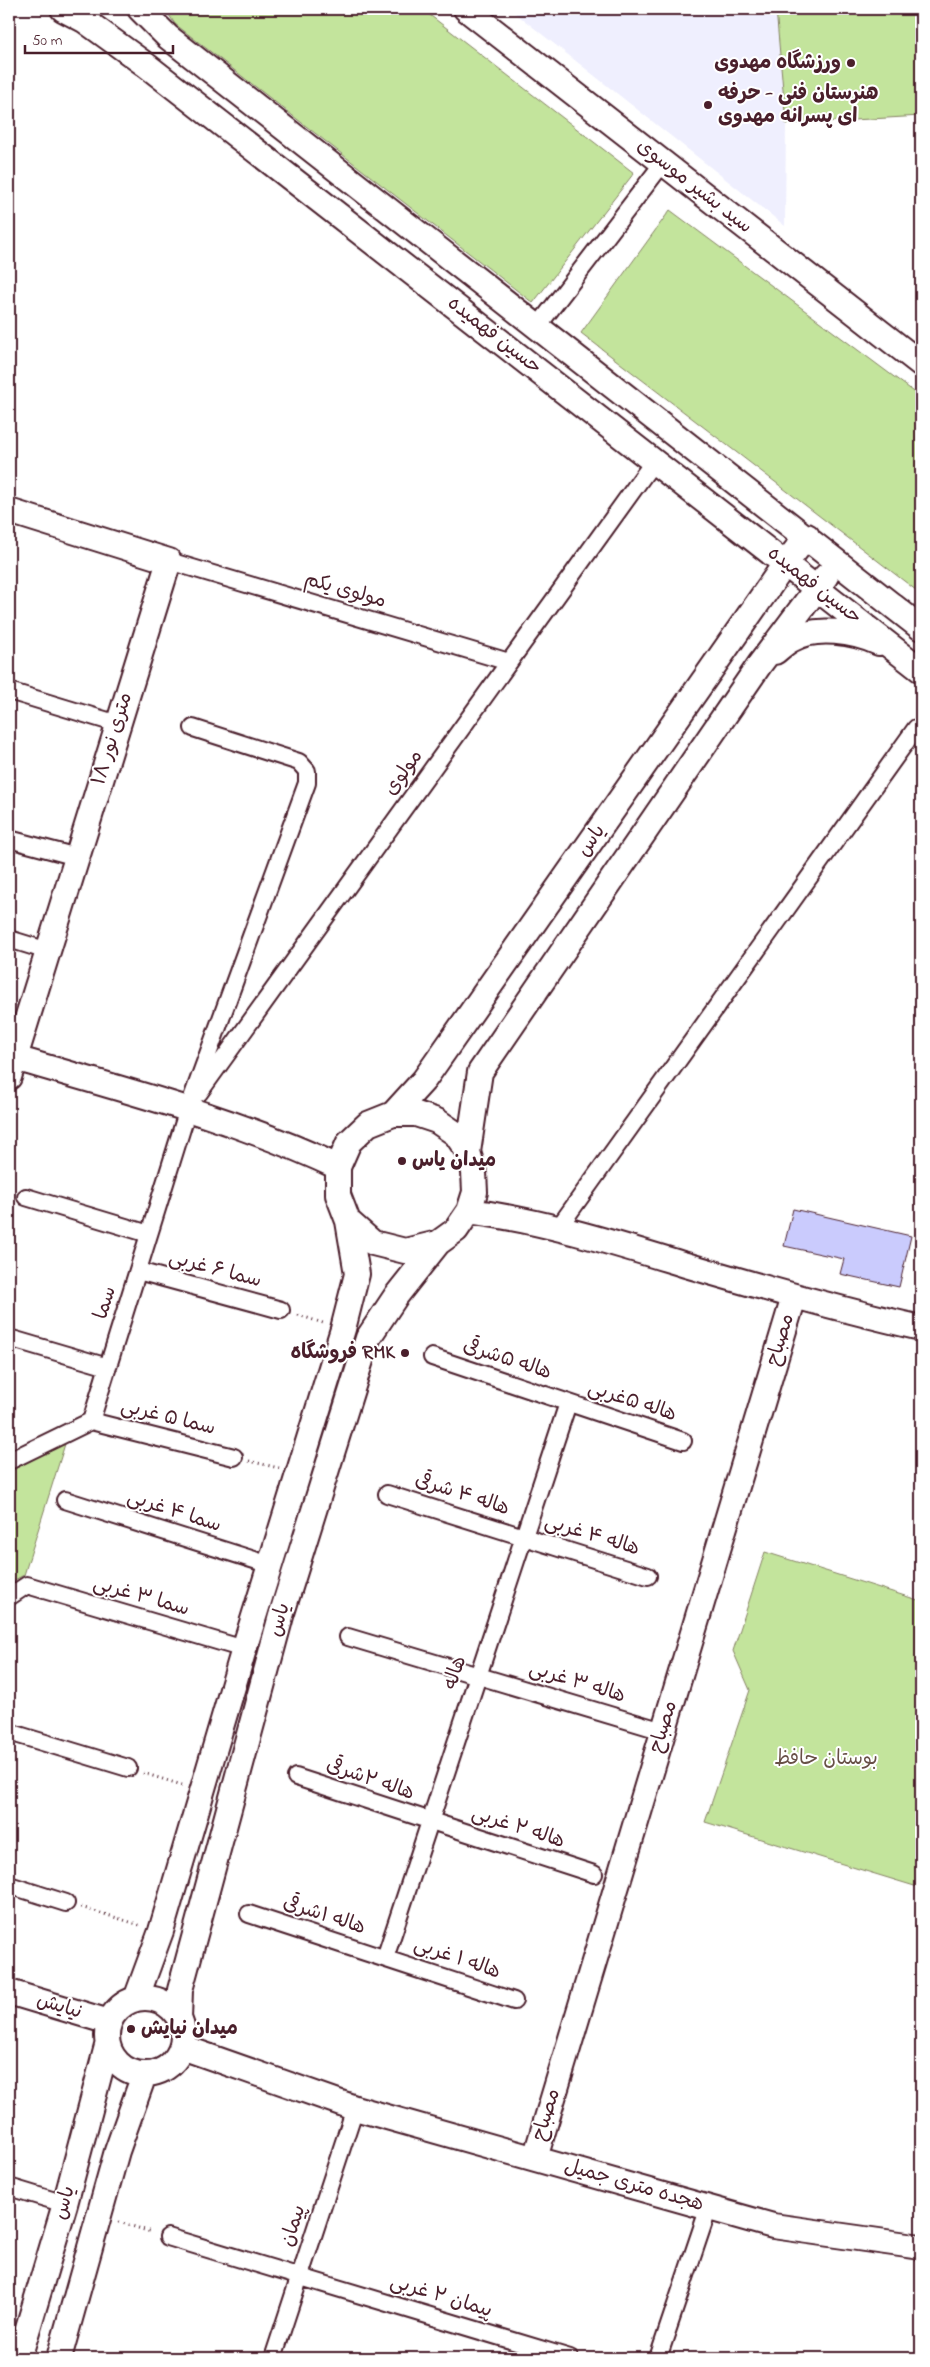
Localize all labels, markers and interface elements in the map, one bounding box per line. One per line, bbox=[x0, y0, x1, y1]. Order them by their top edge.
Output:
scale bar bbox=[25, 22, 172, 54]
text: 50 m bbox=[32, 30, 63, 52]
place label: ورزشگاه مهدوی bbox=[714, 49, 841, 78]
marker: ورزشگاه مهدوی bbox=[845, 57, 857, 69]
place label: هنرستان فنی - حرفه ای پسرانه مهدوی bbox=[718, 80, 878, 132]
marker: هنرستان فنی - حرفه ای پسرانه مهدوی bbox=[702, 99, 714, 111]
street label: سید بشیر موسوی bbox=[630, 133, 758, 241]
street label: حسین فهمیده bbox=[441, 290, 547, 382]
street label: حسین فهمیده bbox=[761, 540, 867, 632]
street label: مولوی یکم bbox=[301, 565, 389, 617]
street label: ۱۸ متری نور bbox=[85, 689, 141, 789]
street label: مولوی bbox=[377, 744, 431, 802]
street label: یاس bbox=[570, 819, 614, 863]
place label: میدان یاس bbox=[412, 1147, 496, 1176]
marker: میدان یاس bbox=[396, 1155, 408, 1167]
street label: سما ۶ غربی bbox=[165, 1244, 265, 1296]
street label: سما bbox=[87, 1283, 125, 1323]
street label: مصباح bbox=[759, 1310, 803, 1370]
street label: هاله ۵شرقی bbox=[459, 1331, 555, 1388]
place label: فروشگاه RMK bbox=[290, 1339, 396, 1368]
marker: فروشگاه RMK bbox=[399, 1347, 411, 1359]
street label: هاله ۵غربی bbox=[584, 1374, 680, 1430]
street label: سما ۵ غربی bbox=[118, 1392, 218, 1444]
street label: هاله ۴ شرقی bbox=[411, 1465, 513, 1524]
street label: سما ۴ غربی bbox=[123, 1483, 225, 1541]
street label: هاله ۴ غربی bbox=[541, 1508, 643, 1564]
street label: سما ۳ غربی bbox=[89, 1569, 193, 1625]
street label: یاس bbox=[261, 1600, 299, 1640]
street label: هاله bbox=[437, 1653, 475, 1693]
street label: هاله ۳ غربی bbox=[525, 1655, 629, 1711]
street label: مصباح bbox=[642, 1697, 686, 1757]
park label: بوستان حافظ bbox=[774, 1745, 878, 1774]
street label: هاله ۲شرقی bbox=[322, 1750, 418, 1809]
street label: هاله ۲ غربی bbox=[468, 1799, 568, 1857]
street label: هاله ۱شرقی bbox=[279, 1888, 369, 1943]
street label: هاله ۱ غربی bbox=[410, 1931, 504, 1987]
street label: نیایش bbox=[33, 1986, 85, 2028]
place label: میدان نیایش bbox=[141, 2015, 238, 2044]
marker: میدان نیایش bbox=[125, 2023, 137, 2035]
street label: مصباح bbox=[525, 2085, 569, 2145]
street label: هجده متری جمیل bbox=[561, 2152, 707, 2220]
street label: یاس bbox=[46, 2183, 84, 2223]
street label: پیمان bbox=[274, 2201, 314, 2251]
street label: پیمان ۲ غربی bbox=[386, 2268, 496, 2326]

